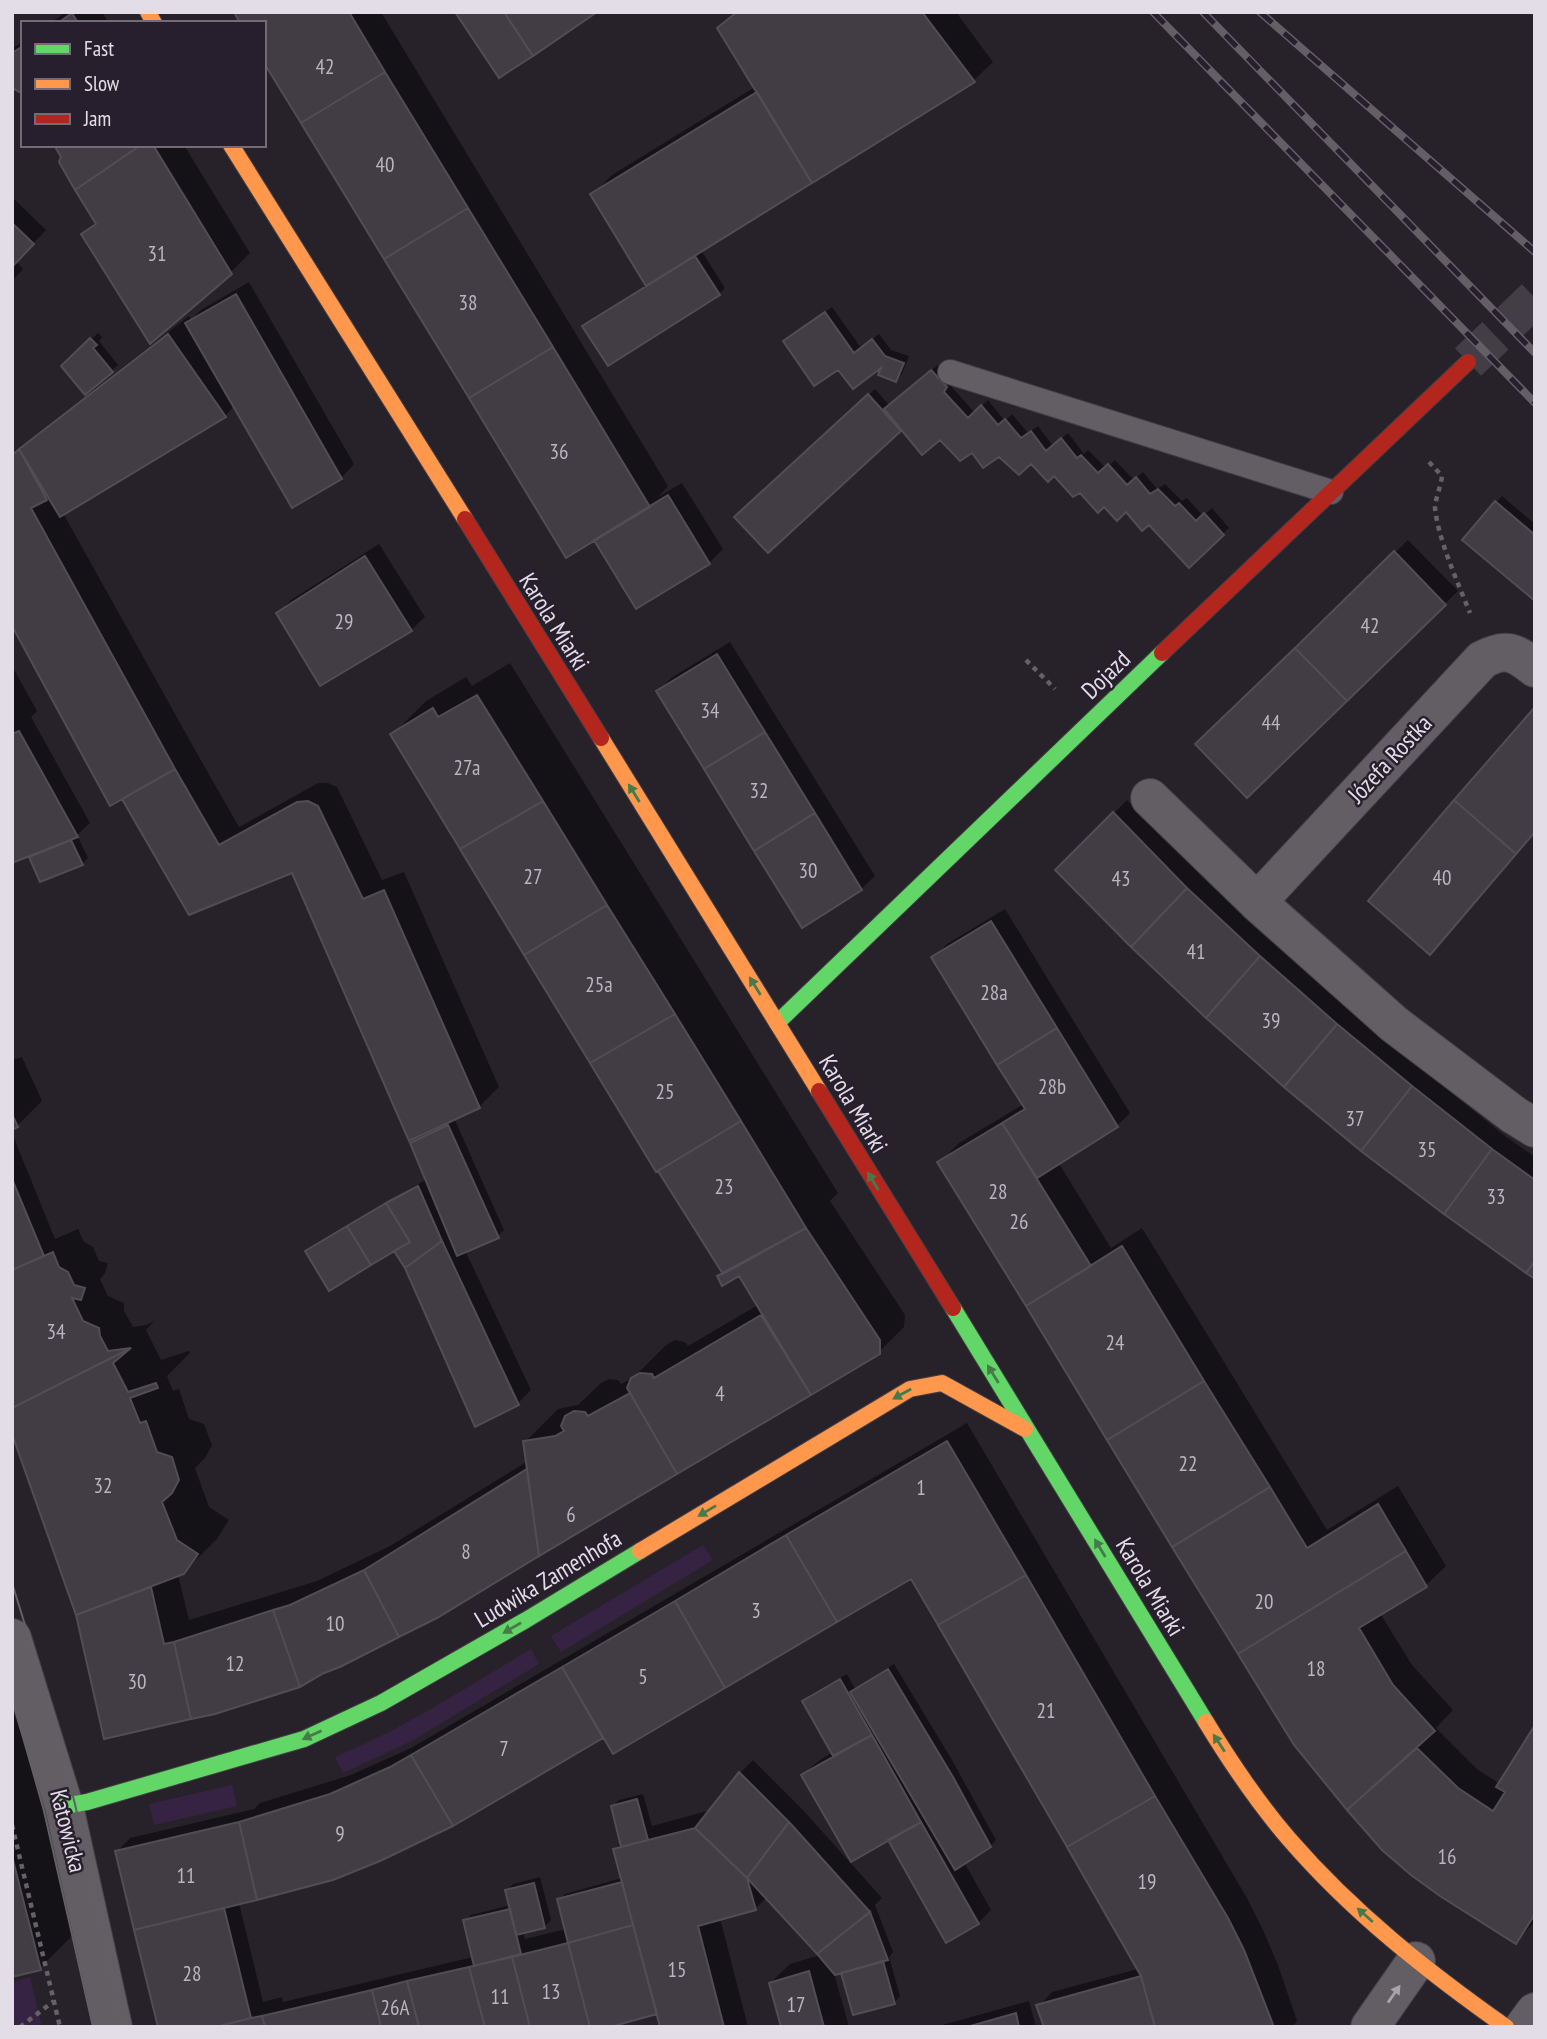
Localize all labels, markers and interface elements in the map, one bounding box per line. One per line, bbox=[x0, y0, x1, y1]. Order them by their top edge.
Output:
legend bbox=[21, 21, 266, 147]
text: Fast bbox=[84, 35, 114, 62]
house number: 42 bbox=[316, 53, 334, 80]
text: Slow bbox=[84, 70, 120, 97]
text: Jam bbox=[83, 105, 111, 132]
house number: 40 bbox=[376, 151, 394, 178]
house number: 31 bbox=[148, 240, 166, 267]
house number: 38 bbox=[459, 289, 477, 316]
house number: 36 bbox=[550, 438, 568, 465]
street label: Karola Miarki bbox=[512, 567, 597, 676]
house number: 29 bbox=[335, 608, 353, 635]
house number: 42 bbox=[1361, 612, 1379, 639]
street label: Dojazd bbox=[1074, 644, 1137, 706]
house number: 34 bbox=[701, 697, 720, 724]
street label: Józefa Rostka bbox=[1340, 708, 1438, 810]
house number: 44 bbox=[1262, 709, 1281, 736]
house number: 27a bbox=[453, 754, 481, 781]
house number: 32 bbox=[750, 777, 768, 804]
one-way arrow bbox=[628, 784, 641, 803]
house number: 30 bbox=[799, 857, 817, 884]
house number: 27 bbox=[524, 863, 542, 890]
house number: 40 bbox=[1433, 864, 1451, 891]
house number: 43 bbox=[1112, 865, 1130, 892]
house number: 41 bbox=[1187, 938, 1205, 965]
house number: 25a bbox=[585, 971, 613, 998]
one-way arrow bbox=[748, 977, 761, 996]
house number: 28a bbox=[980, 979, 1008, 1006]
house number: 39 bbox=[1262, 1007, 1280, 1034]
street label: Karola Miarki bbox=[812, 1049, 895, 1159]
house number: 28b bbox=[1038, 1073, 1066, 1100]
house number: 25 bbox=[656, 1078, 674, 1105]
house number: 37 bbox=[1346, 1105, 1364, 1132]
house number: 35 bbox=[1418, 1136, 1436, 1163]
one-way arrow bbox=[867, 1171, 879, 1190]
house number: 23 bbox=[715, 1173, 733, 1200]
house number: 28 bbox=[989, 1178, 1007, 1205]
house number: 33 bbox=[1487, 1183, 1505, 1210]
house number: 26 bbox=[1010, 1208, 1028, 1235]
house number: 34 bbox=[47, 1318, 66, 1345]
house number: 24 bbox=[1106, 1329, 1125, 1356]
one-way arrow bbox=[987, 1364, 1000, 1383]
house number: 4 bbox=[715, 1380, 725, 1407]
one-way arrow bbox=[893, 1388, 912, 1400]
house number: 22 bbox=[1179, 1450, 1197, 1477]
house number: 32 bbox=[94, 1472, 112, 1499]
house number: 1 bbox=[916, 1474, 926, 1501]
house number: 6 bbox=[566, 1501, 576, 1528]
one-way arrow bbox=[698, 1505, 717, 1517]
street label: Ludwika Zamenhofa bbox=[469, 1523, 627, 1635]
street label: Karola Miarki bbox=[1109, 1532, 1192, 1642]
house number: 8 bbox=[461, 1538, 471, 1565]
one-way arrow bbox=[1094, 1539, 1107, 1558]
house number: 20 bbox=[1255, 1588, 1273, 1615]
house number: 3 bbox=[751, 1597, 761, 1624]
house number: 10 bbox=[326, 1610, 344, 1637]
one-way arrow bbox=[503, 1622, 522, 1634]
house number: 12 bbox=[226, 1650, 244, 1677]
house number: 18 bbox=[1307, 1655, 1325, 1682]
house number: 5 bbox=[638, 1663, 648, 1690]
house number: 30 bbox=[128, 1668, 146, 1695]
house number: 21 bbox=[1037, 1697, 1055, 1724]
one-way arrow bbox=[302, 1729, 322, 1741]
one-way arrow bbox=[1213, 1733, 1226, 1752]
house number: 7 bbox=[499, 1735, 509, 1762]
street label: Katowicka bbox=[43, 1786, 94, 1876]
house number: 9 bbox=[335, 1820, 345, 1847]
house number: 16 bbox=[1438, 1843, 1456, 1870]
house number: 11 bbox=[177, 1862, 195, 1889]
house number: 19 bbox=[1138, 1868, 1156, 1895]
one-way arrow bbox=[1357, 1908, 1374, 1924]
house number: 15 bbox=[668, 1956, 686, 1983]
house number: 28 bbox=[183, 1960, 201, 1987]
house number: 13 bbox=[542, 1978, 560, 2005]
house number: 11 bbox=[491, 1983, 509, 2010]
one-way arrow bbox=[1387, 1985, 1401, 2003]
house number: 17 bbox=[787, 1991, 805, 2018]
house number: 26A bbox=[381, 1994, 409, 2021]

